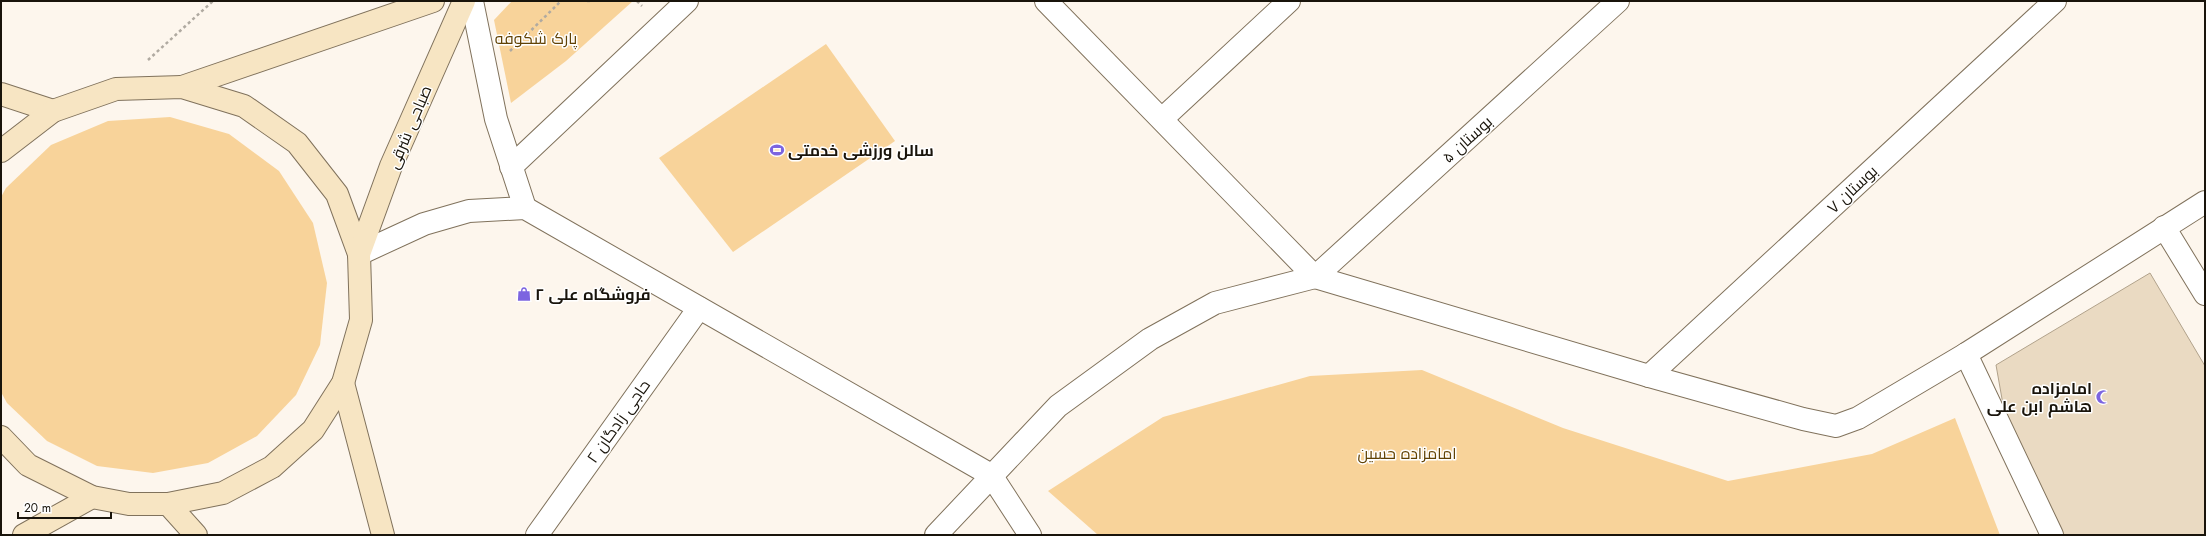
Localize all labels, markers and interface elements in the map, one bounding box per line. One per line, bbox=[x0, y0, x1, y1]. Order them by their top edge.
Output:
park label: پارک شکوفه bbox=[495, 27, 578, 50]
street label: صباحی شرقی bbox=[382, 82, 437, 173]
street label: بوستان ۵ bbox=[1437, 111, 1497, 168]
place label: سالن ورزشی خدمتی bbox=[788, 139, 934, 162]
sports icon: سالن ورزشی خدمتی bbox=[769, 142, 785, 158]
street label: بوستان ۷ bbox=[1822, 160, 1883, 219]
place label: فروشگاه علی ۲ bbox=[535, 283, 651, 306]
shop icon: فروشگاه علی ۲ bbox=[516, 286, 532, 302]
street label: حاجی زادگان ۲ bbox=[581, 375, 656, 468]
place label: امامزاده هاشم ابن علی bbox=[1987, 377, 2092, 418]
mosque icon: امامزاده هاشم ابن علی bbox=[2095, 389, 2111, 405]
park label: امامزاده حسین bbox=[1357, 442, 1457, 465]
scale bar bbox=[18, 494, 111, 520]
text: 20 m bbox=[24, 499, 51, 517]

